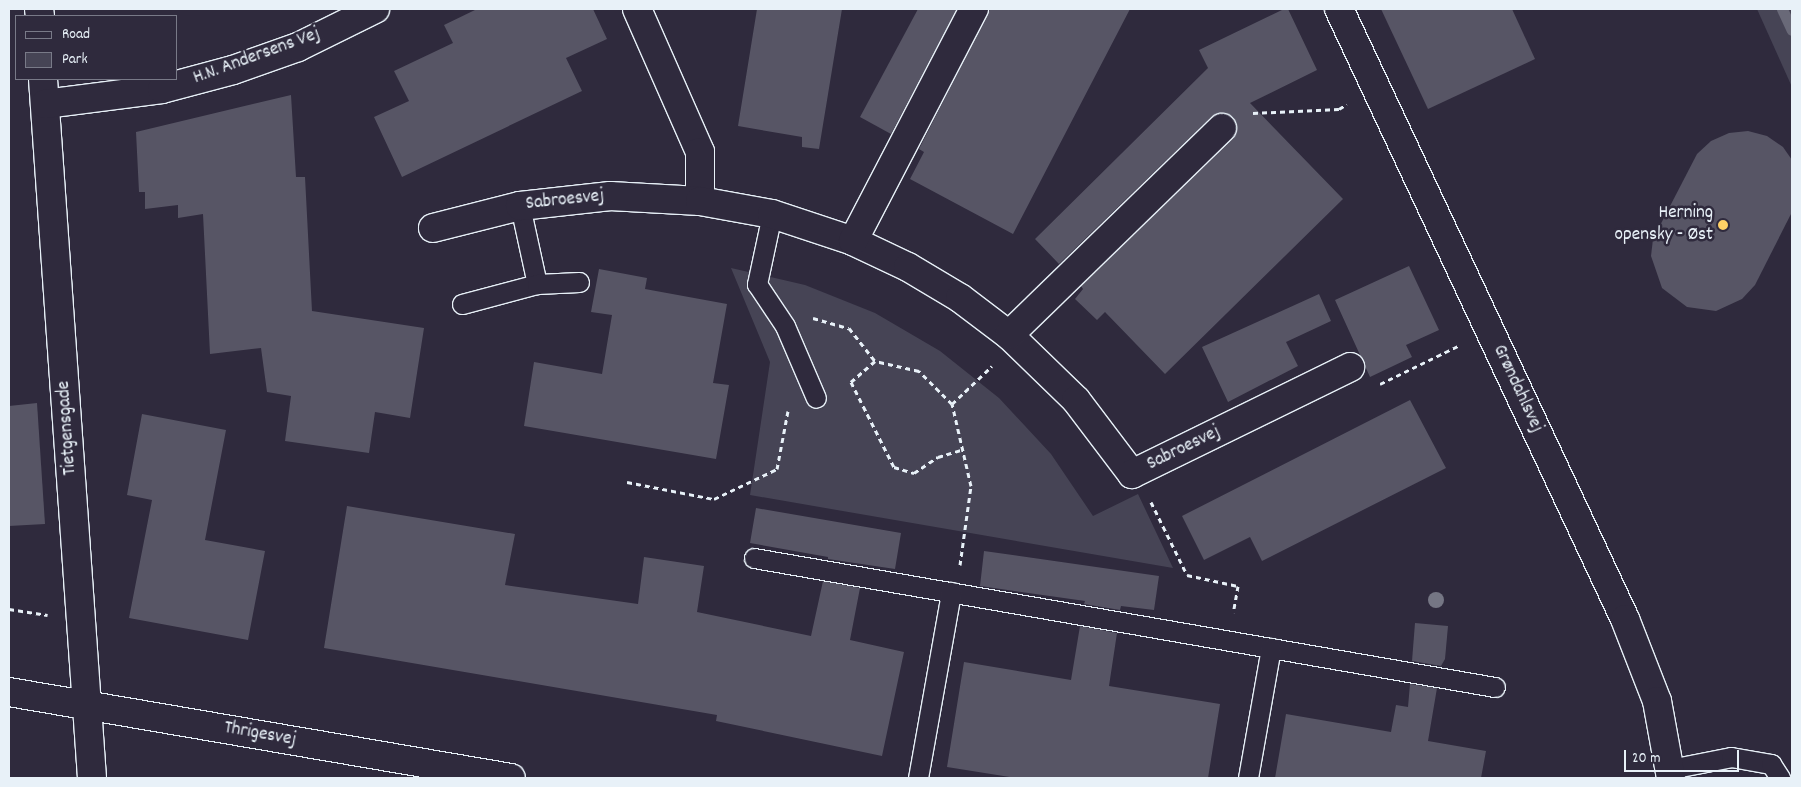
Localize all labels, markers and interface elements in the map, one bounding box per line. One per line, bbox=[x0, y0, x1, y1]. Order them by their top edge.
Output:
legend bbox=[15, 15, 178, 80]
text: Road bbox=[62, 24, 90, 46]
street label: H.N. Andersens Vej bbox=[191, 24, 323, 90]
text: Park bbox=[62, 49, 88, 71]
street label: Sabroesvej bbox=[525, 186, 605, 216]
place label: Herning opensky - Øst bbox=[1615, 203, 1713, 247]
marker: Herning opensky - Øst bbox=[1717, 219, 1729, 231]
street label: Grøndahlsvej bbox=[1487, 342, 1547, 436]
street label: Tietgensgade bbox=[53, 380, 83, 476]
street label: Sabroesvej bbox=[1144, 422, 1224, 476]
street label: Thrigesvej bbox=[222, 717, 298, 753]
scale bar bbox=[1626, 740, 1741, 772]
text: 20 m bbox=[1632, 748, 1660, 770]

